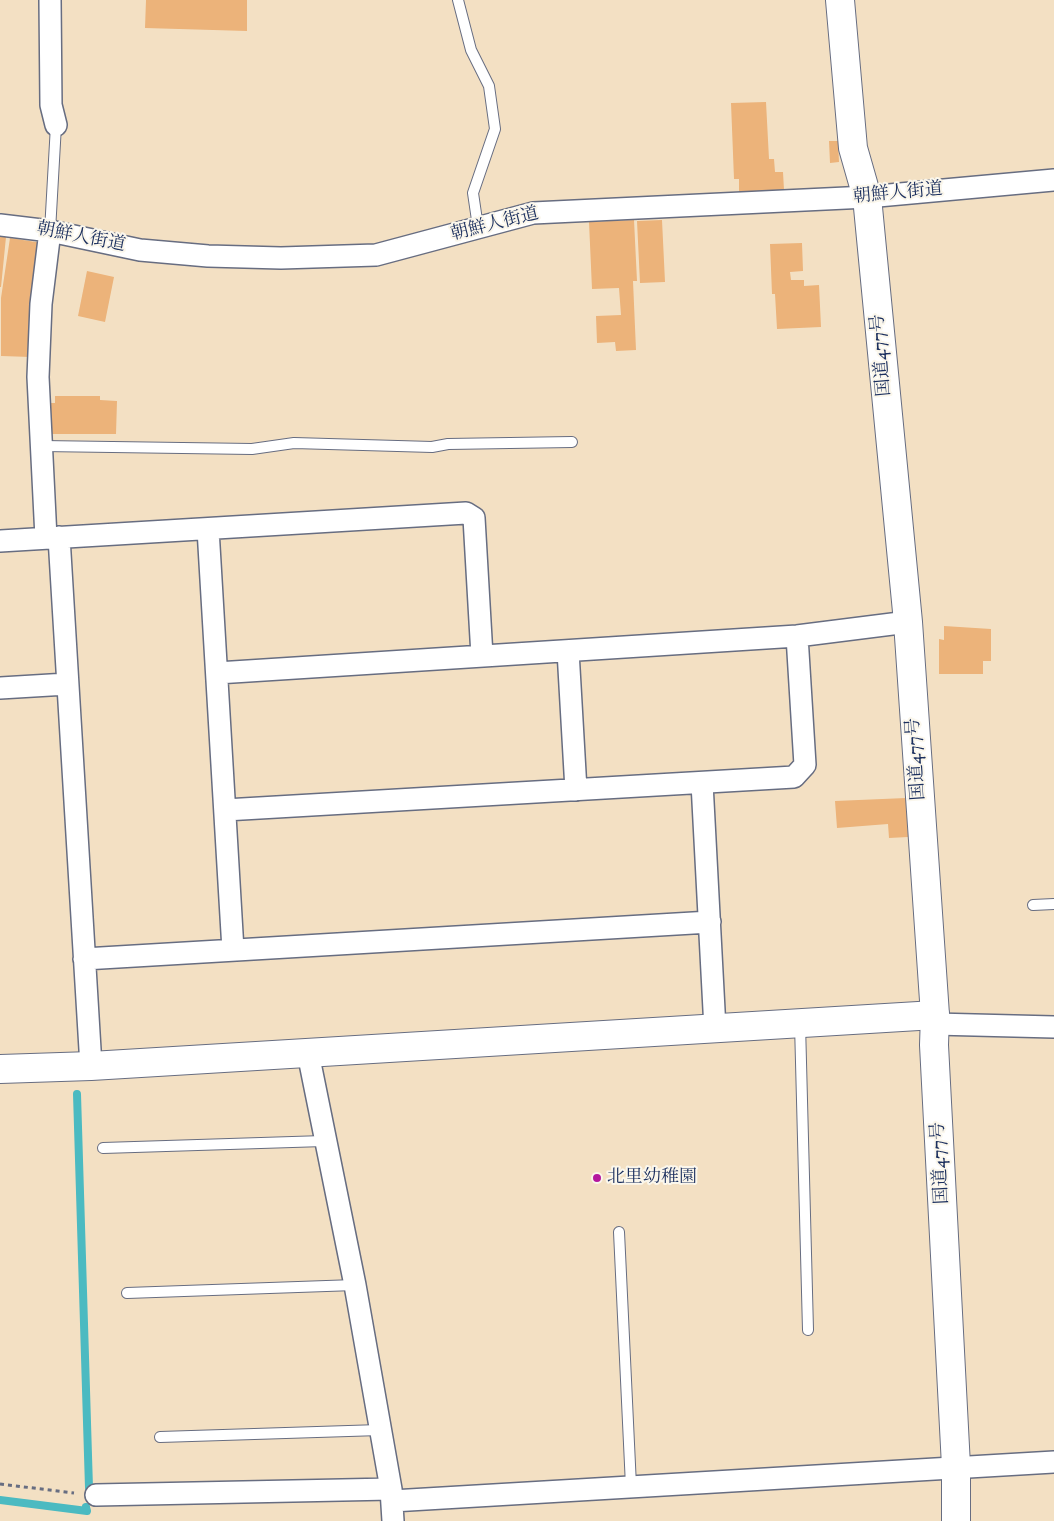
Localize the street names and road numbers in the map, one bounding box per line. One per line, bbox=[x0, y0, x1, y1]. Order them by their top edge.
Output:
street label: 朝鮮人街道 bbox=[852, 179, 944, 209]
street label: 朝鮮人街道 bbox=[449, 204, 541, 246]
street label: 朝鮮人街道 bbox=[35, 219, 127, 257]
street label: 国道477号 bbox=[868, 313, 896, 397]
street label: 国道477号 bbox=[903, 717, 931, 801]
street label: 国道477号 bbox=[928, 1121, 954, 1205]

